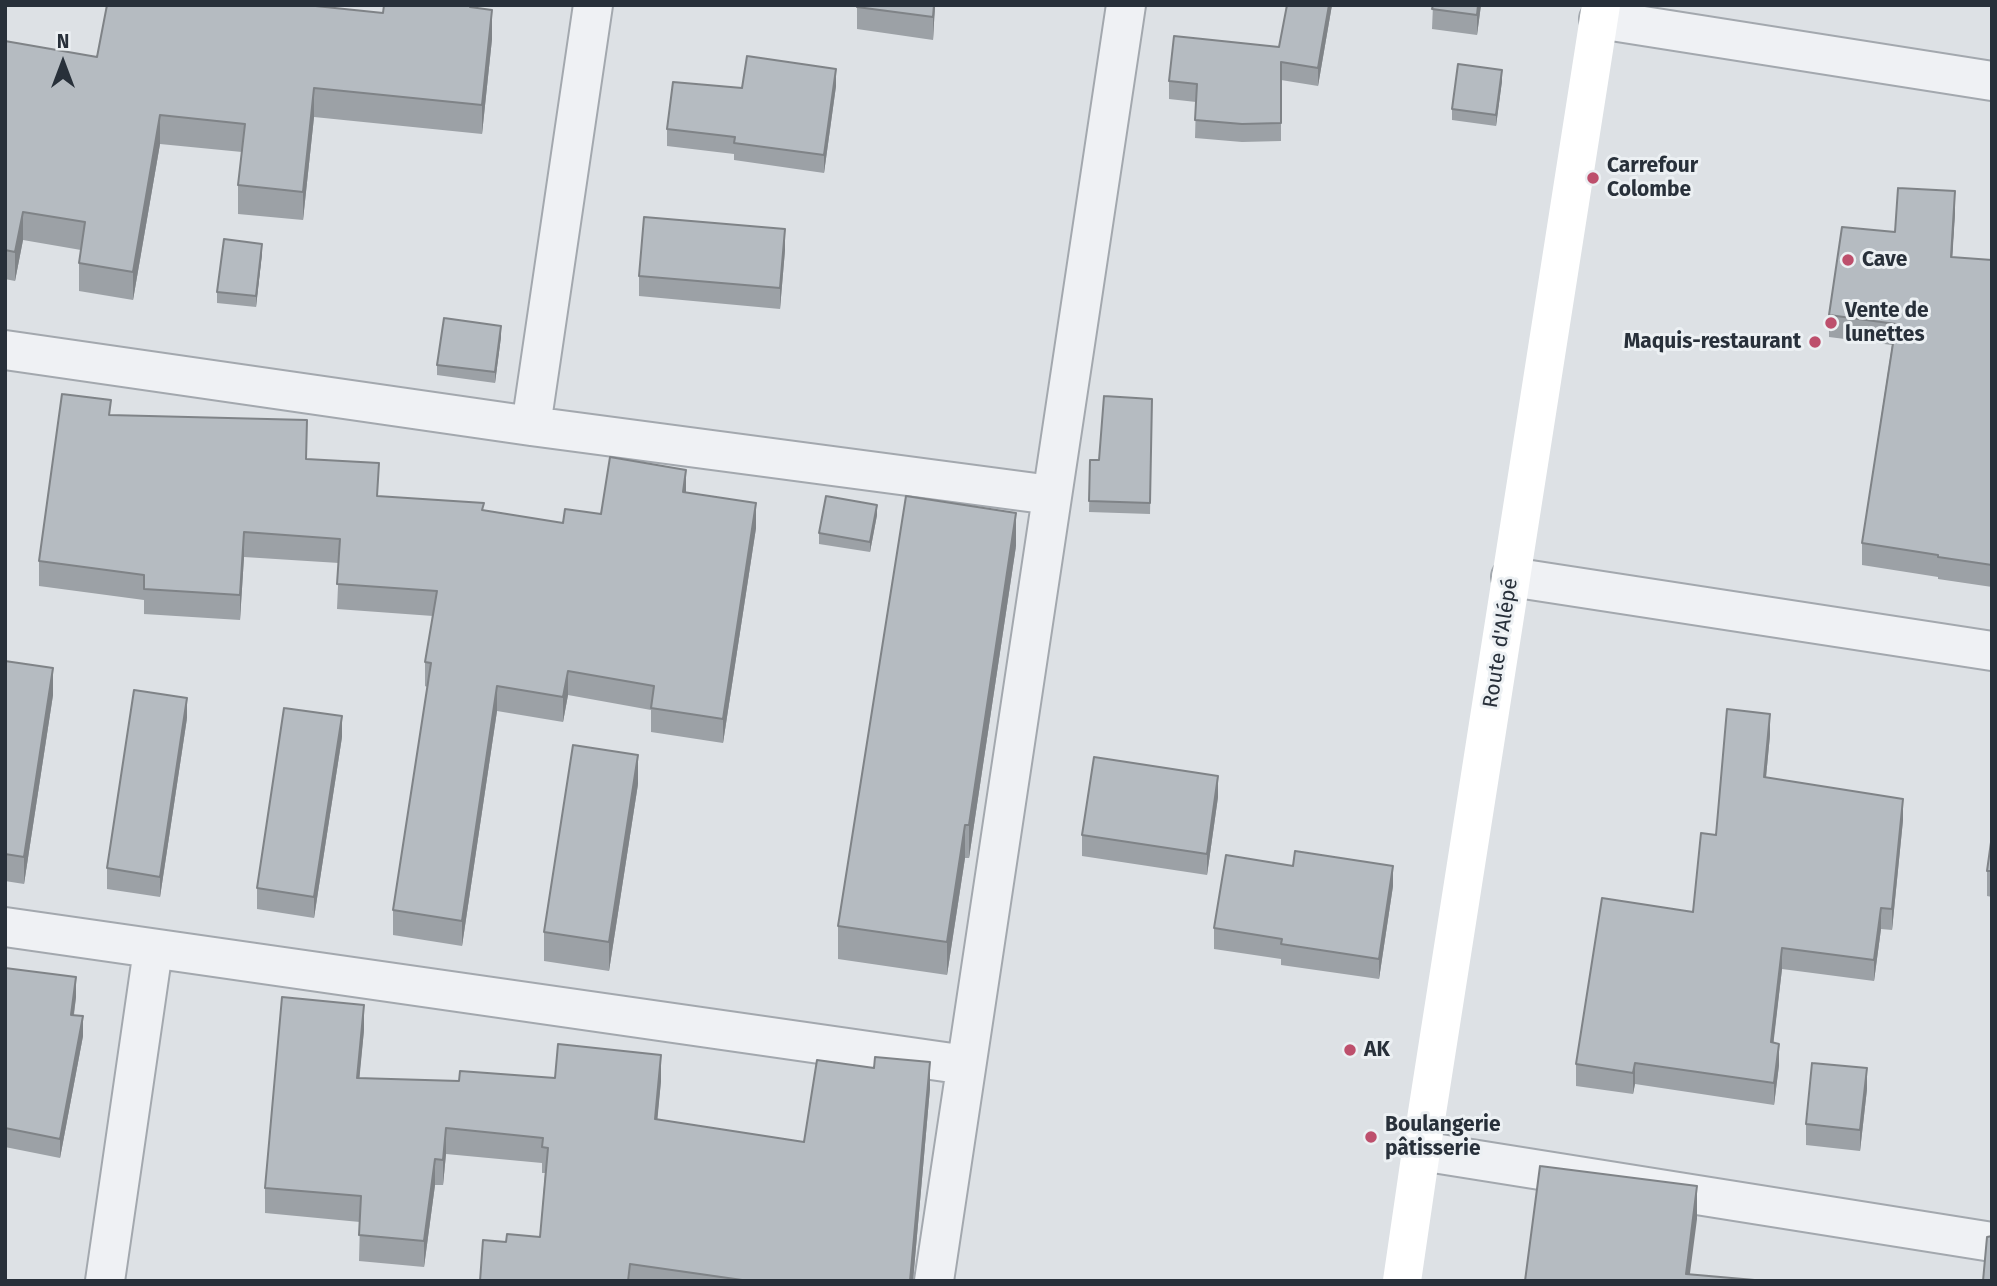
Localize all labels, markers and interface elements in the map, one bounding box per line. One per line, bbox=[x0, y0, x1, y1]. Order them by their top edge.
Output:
north arrow bbox=[28, 28, 98, 98]
text: N bbox=[57, 30, 69, 53]
place label: Carrefour Colombe bbox=[1607, 153, 1698, 203]
marker: Carrefour Colombe bbox=[1585, 170, 1601, 186]
place label: Cave bbox=[1862, 247, 1907, 273]
marker: Cave bbox=[1840, 252, 1856, 268]
place label: Vente de lunettes bbox=[1845, 298, 1929, 348]
marker: Vente de lunettes bbox=[1823, 315, 1839, 331]
place label: Maquis-restaurant bbox=[1624, 329, 1801, 355]
marker: Maquis-restaurant bbox=[1807, 334, 1823, 350]
street label: Route d'Alépé bbox=[1478, 576, 1524, 710]
place label: AK bbox=[1364, 1037, 1390, 1063]
marker: AK bbox=[1342, 1042, 1358, 1058]
place label: Boulangerie pâtisserie bbox=[1385, 1112, 1501, 1162]
marker: Boulangerie pâtisserie bbox=[1363, 1129, 1379, 1145]

